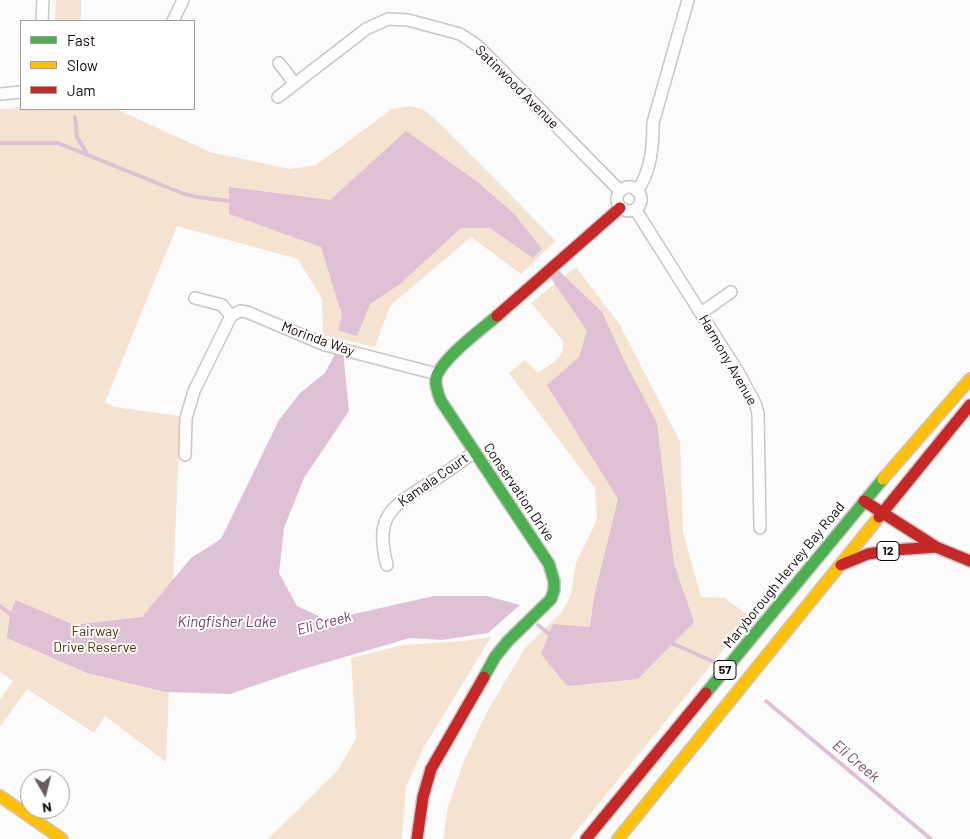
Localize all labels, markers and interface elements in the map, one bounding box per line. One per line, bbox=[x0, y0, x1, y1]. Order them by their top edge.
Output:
legend bbox=[20, 20, 195, 110]
text: Fast bbox=[67, 31, 95, 49]
street label: Satinwood Avenue bbox=[472, 42, 562, 132]
text: Slow bbox=[67, 56, 98, 74]
text: Jam bbox=[67, 81, 96, 99]
street label: Harmony Avenue bbox=[695, 312, 761, 408]
street label: Morinda Way bbox=[279, 318, 357, 360]
street label: Conservation Drive bbox=[480, 440, 558, 544]
street label: Kamala Court bbox=[395, 450, 471, 510]
street label: Maryborough Hervey Bay Road bbox=[720, 498, 848, 652]
road number: 12 bbox=[877, 542, 899, 560]
water label: Eli Creek bbox=[295, 607, 353, 639]
water label: Kingfisher Lake bbox=[178, 613, 276, 631]
park label: Fairway Drive Reserve bbox=[53, 623, 137, 656]
road number: 57 bbox=[714, 660, 736, 680]
water label: Eli Creek bbox=[829, 736, 883, 786]
north arrow bbox=[20, 769, 70, 819]
text: N bbox=[41, 799, 53, 817]

